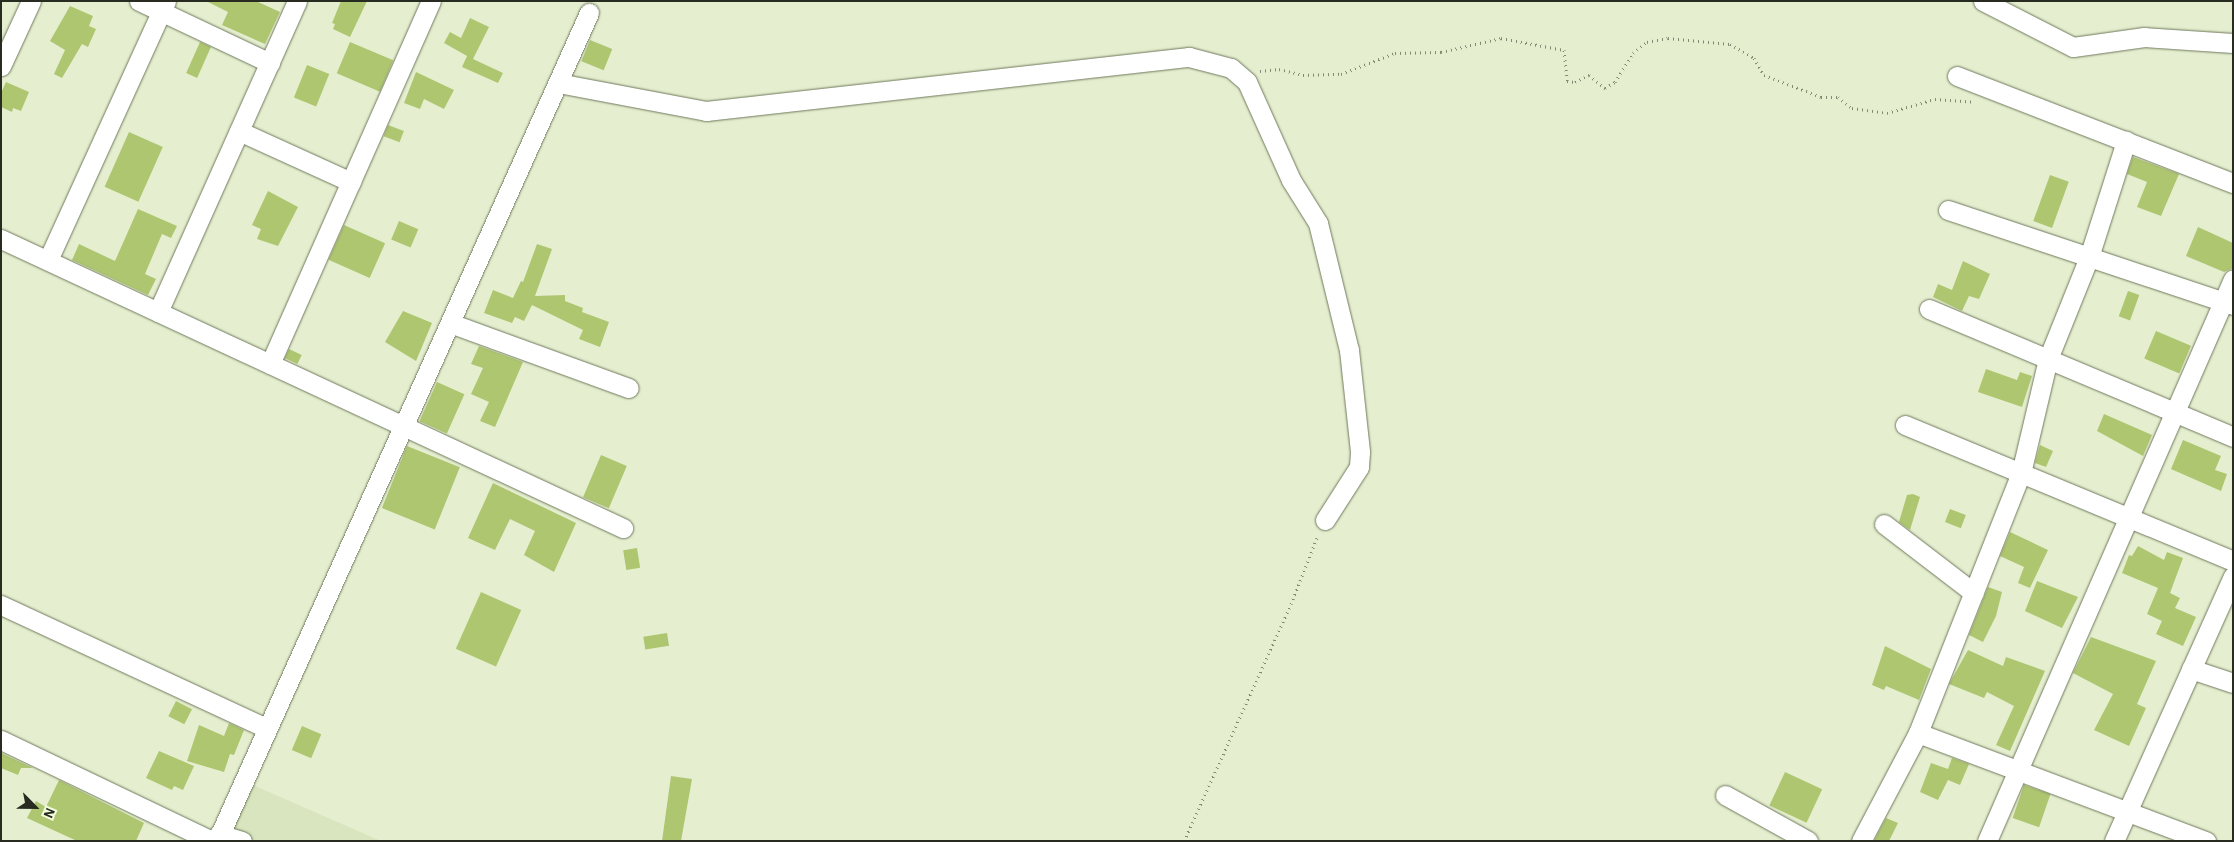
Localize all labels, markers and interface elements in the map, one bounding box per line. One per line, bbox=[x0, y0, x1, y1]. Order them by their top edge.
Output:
north arrow bbox=[10, 782, 60, 832]
text: N bbox=[40, 806, 57, 820]

